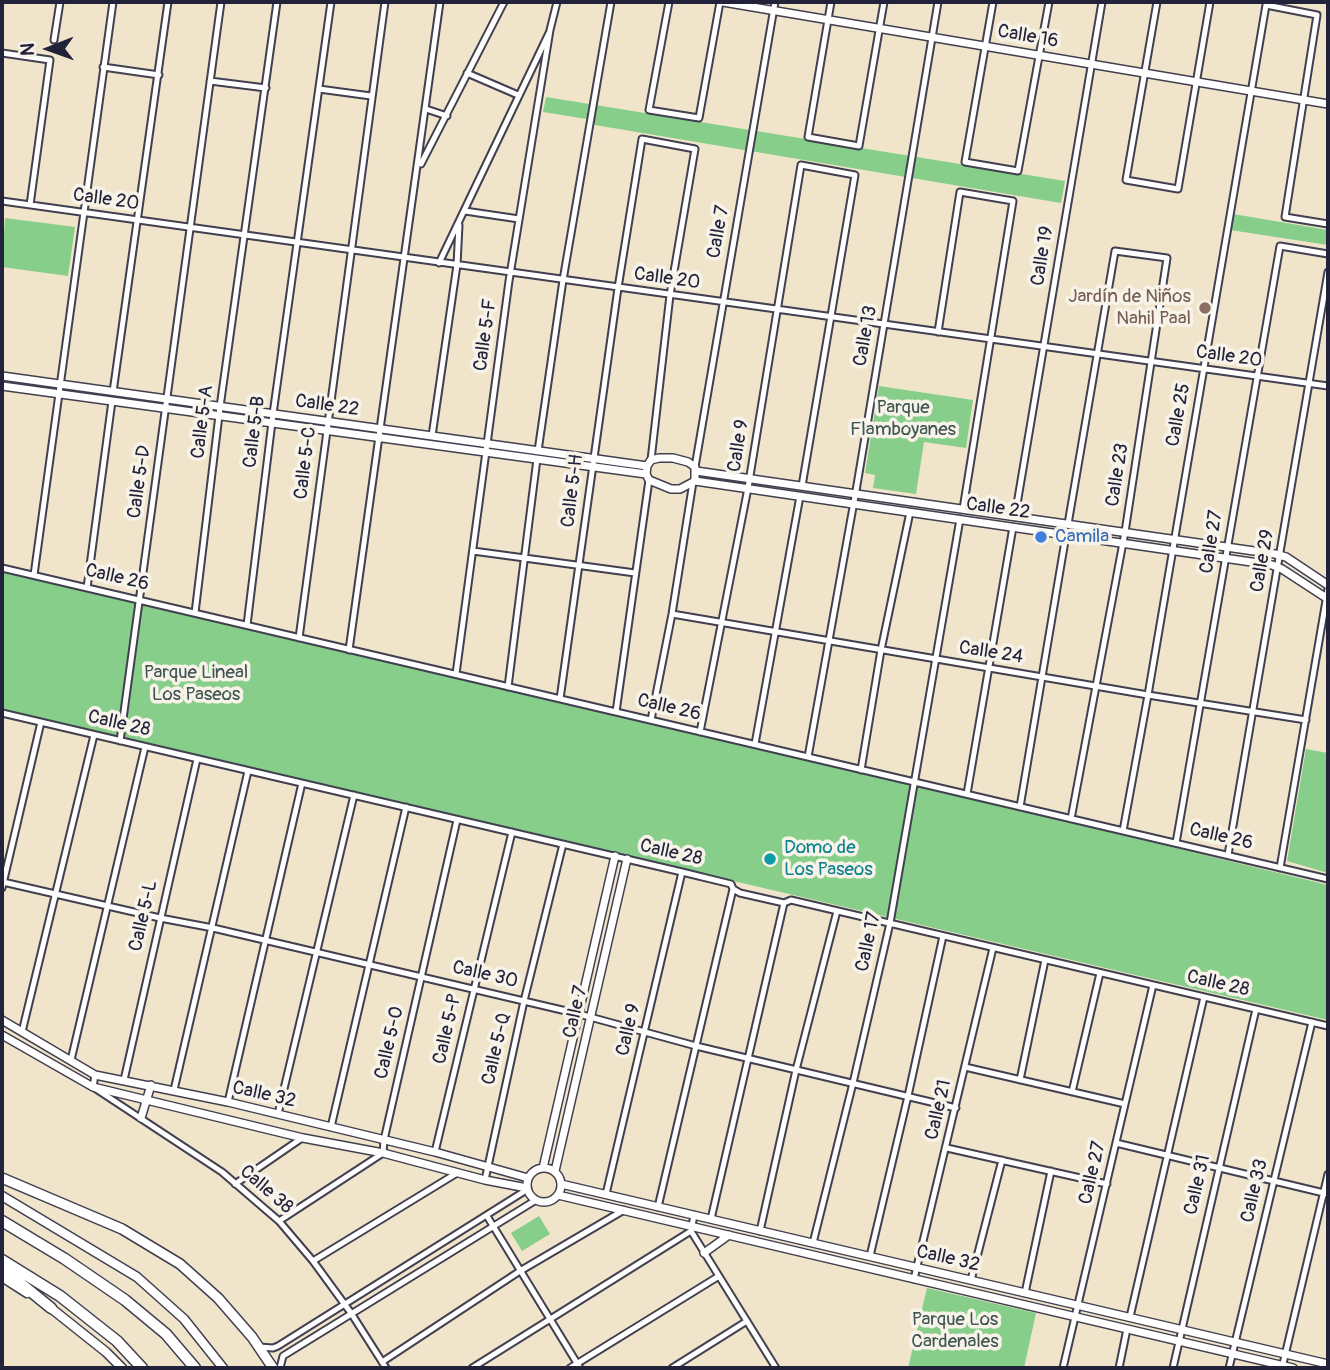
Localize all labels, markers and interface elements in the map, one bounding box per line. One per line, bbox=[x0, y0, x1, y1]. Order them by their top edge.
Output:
north arrow bbox=[14, 14, 84, 84]
street label: Calle 16 bbox=[996, 20, 1060, 54]
text: N bbox=[16, 43, 40, 56]
street label: Calle 20 bbox=[71, 184, 141, 216]
street label: Calle 7 bbox=[703, 204, 735, 260]
street label: Calle 19 bbox=[1027, 224, 1059, 288]
street label: Calle 20 bbox=[632, 263, 702, 295]
place label: Jardín de Niños Nahil Paal bbox=[1068, 286, 1191, 330]
street label: Calle 5-F bbox=[470, 297, 502, 373]
marker: Jardín de Niños Nahil Paal bbox=[1197, 300, 1213, 316]
street label: Calle 13 bbox=[849, 304, 883, 368]
street label: Calle 20 bbox=[1194, 341, 1264, 373]
street label: Calle 25 bbox=[1162, 382, 1196, 448]
street label: Calle 5-A bbox=[187, 384, 219, 460]
street label: Calle 22 bbox=[294, 390, 360, 422]
street label: Calle 5-B bbox=[239, 395, 271, 469]
park label: Parque Flamboyanes bbox=[850, 397, 956, 441]
street label: Calle 9 bbox=[724, 418, 754, 474]
street label: Calle 5-C bbox=[290, 425, 322, 501]
street label: Calle 23 bbox=[1102, 442, 1134, 508]
street label: Calle 5-D bbox=[124, 444, 156, 520]
street label: Calle 5-H bbox=[557, 453, 589, 529]
street label: Calle 22 bbox=[965, 493, 1031, 525]
street label: Calle 27 bbox=[1196, 509, 1228, 575]
place label: Camila bbox=[1055, 526, 1109, 548]
street label: Calle 29 bbox=[1246, 528, 1280, 594]
marker: Camila bbox=[1033, 529, 1049, 545]
street label: Calle 26 bbox=[83, 560, 151, 596]
street label: Calle 24 bbox=[957, 637, 1025, 669]
park label: Parque Lineal Los Paseos bbox=[144, 662, 248, 706]
street label: Calle 26 bbox=[635, 690, 703, 726]
street label: Calle 28 bbox=[86, 706, 152, 742]
street label: Calle 26 bbox=[1187, 819, 1255, 855]
street label: Calle 28 bbox=[638, 835, 704, 871]
place label: Domo de Los Paseos bbox=[784, 837, 873, 881]
marker: Domo de Los Paseos bbox=[762, 851, 778, 867]
street label: Calle 5-L bbox=[125, 878, 163, 954]
street label: Calle 17 bbox=[852, 910, 886, 974]
street label: Calle 30 bbox=[450, 956, 520, 994]
street label: Calle 28 bbox=[1185, 966, 1251, 1002]
street label: Calle 7 bbox=[559, 984, 593, 1040]
street label: Calle 5-P bbox=[429, 992, 467, 1066]
street label: Calle 9 bbox=[612, 1002, 646, 1058]
street label: Calle 5-O bbox=[371, 1005, 409, 1081]
street label: Calle 5-Q bbox=[478, 1011, 516, 1087]
street label: Calle 32 bbox=[230, 1077, 298, 1113]
street label: Calle 21 bbox=[921, 1078, 957, 1142]
street label: Calle 27 bbox=[1075, 1139, 1111, 1207]
street label: Calle 31 bbox=[1180, 1153, 1216, 1217]
street label: Calle 33 bbox=[1237, 1157, 1273, 1225]
street label: Calle 38 bbox=[235, 1161, 297, 1219]
street label: Calle 32 bbox=[914, 1241, 982, 1277]
park label: Parque Los Cardenales bbox=[911, 1309, 999, 1353]

